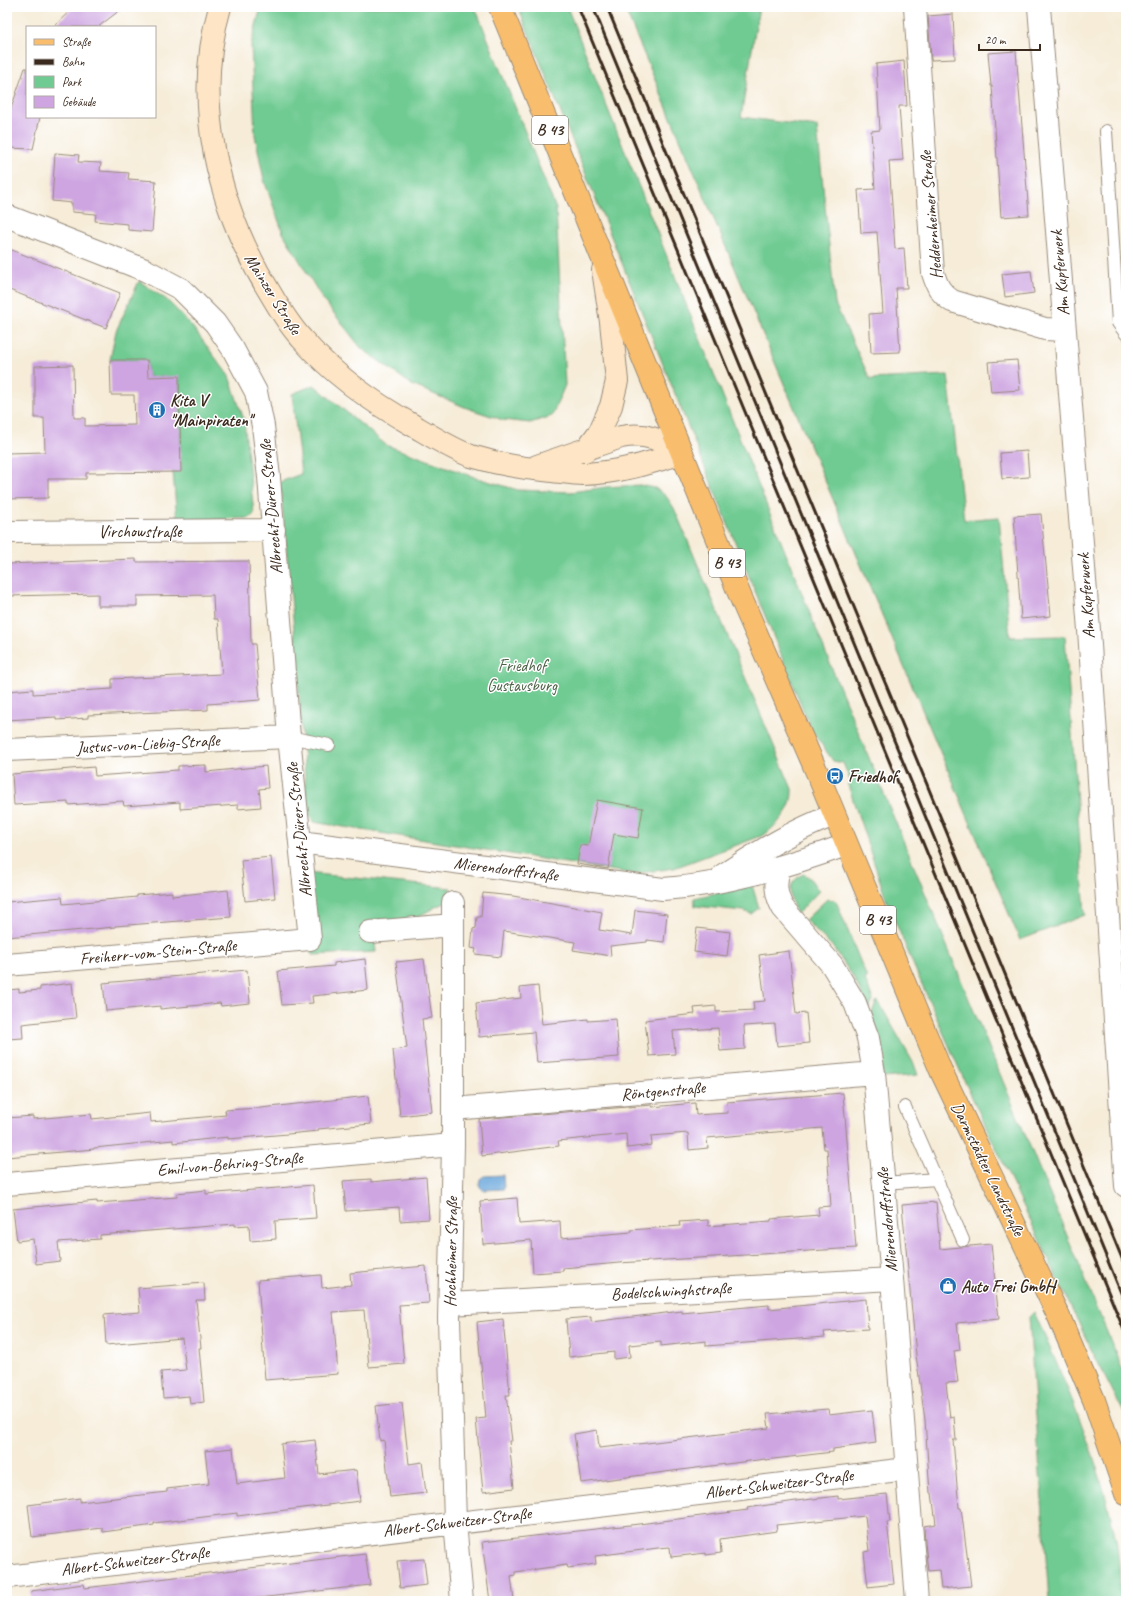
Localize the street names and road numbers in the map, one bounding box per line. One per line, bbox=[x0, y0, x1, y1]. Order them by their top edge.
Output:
road number: B 43 bbox=[532, 116, 568, 144]
street label: Heddernheimer Straße bbox=[915, 149, 947, 280]
street label: Am Kupferwerk bbox=[1046, 228, 1074, 317]
street label: Mainzer Straße bbox=[240, 250, 307, 340]
street label: Albrecht-Dürer-Straße bbox=[255, 437, 287, 575]
street label: Virchowstraße bbox=[99, 521, 183, 542]
road number: B 43 bbox=[709, 549, 745, 577]
street label: Am Kupferwerk bbox=[1072, 551, 1099, 639]
street label: Justus-von-Liebig-Straße bbox=[75, 730, 222, 758]
street label: Albrecht-Dürer-Straße bbox=[281, 760, 316, 898]
street label: Mierendorffstraße bbox=[453, 852, 561, 886]
road number: B 43 bbox=[860, 906, 896, 934]
street label: Freiherr-vom-Stein-Straße bbox=[79, 935, 239, 969]
street label: Röntgenstraße bbox=[620, 1077, 707, 1105]
street label: Darmstädter Landstraße bbox=[947, 1099, 1030, 1240]
street label: Emil-von-Behring-Straße bbox=[156, 1147, 305, 1181]
street label: Mierendorffstraße bbox=[872, 1166, 902, 1273]
street label: Hochheimer Straße bbox=[440, 1195, 462, 1307]
street label: Bodelschwinghstraße bbox=[610, 1277, 733, 1305]
street label: Albert-Schweitzer-Straße bbox=[704, 1464, 856, 1504]
street label: Albert-Schweitzer-Straße bbox=[382, 1502, 534, 1542]
street label: Albert-Schweitzer-Straße bbox=[60, 1541, 212, 1581]

